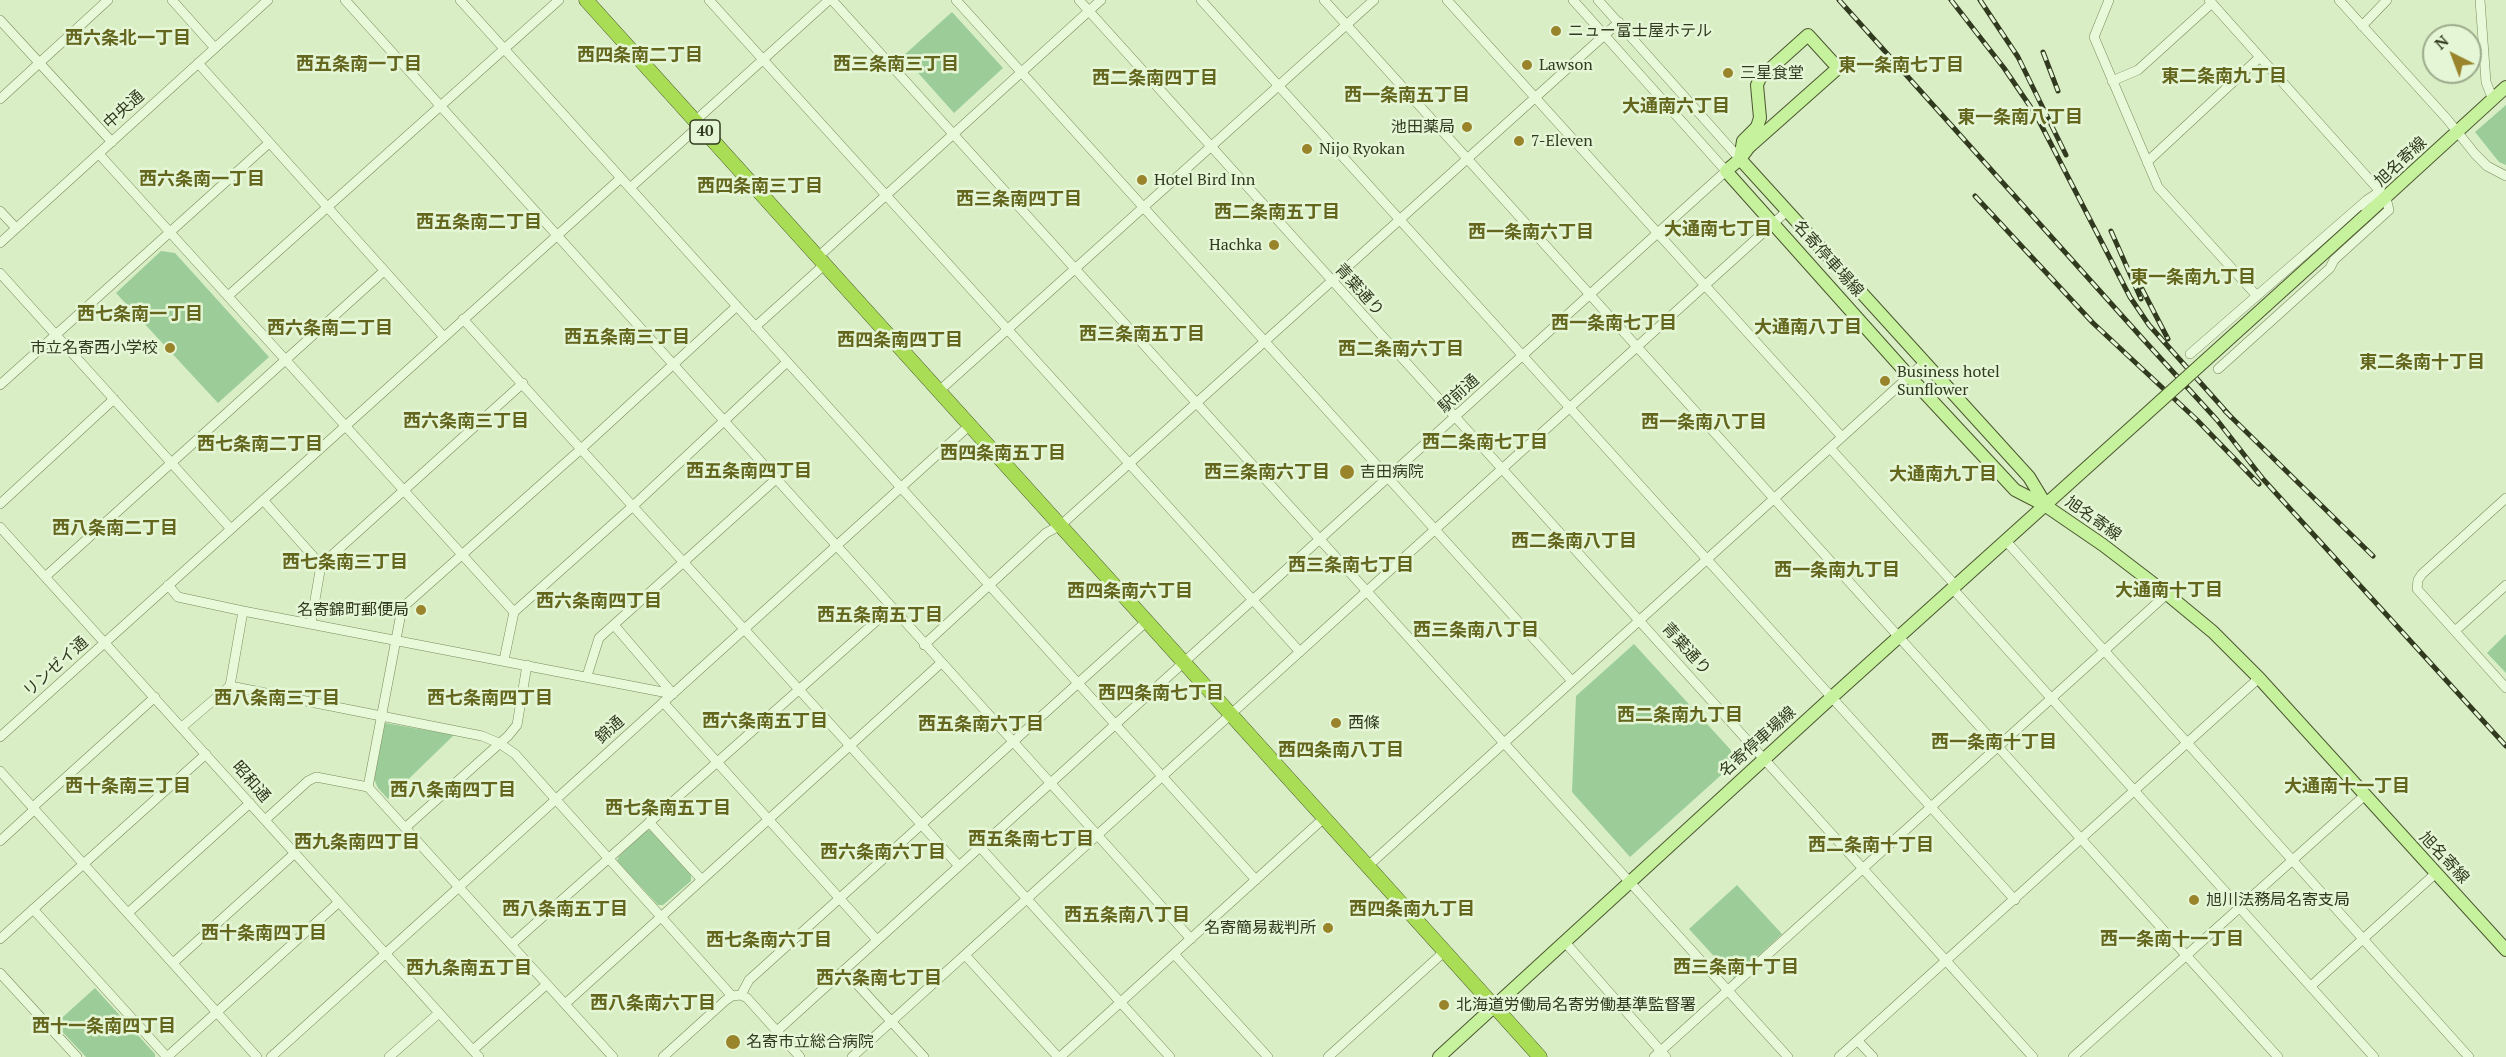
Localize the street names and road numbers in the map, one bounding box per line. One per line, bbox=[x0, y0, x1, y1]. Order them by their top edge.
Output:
street label: 中央通 bbox=[100, 87, 148, 133]
road number: 40 bbox=[690, 120, 720, 144]
street label: 旭名寄線 bbox=[2371, 133, 2431, 191]
street label: 名寄停車場線 bbox=[1789, 217, 1867, 301]
street label: 青葉通り bbox=[1330, 260, 1388, 320]
street label: 駅前通 bbox=[1435, 371, 1483, 417]
street label: 旭名寄線 bbox=[2061, 493, 2125, 545]
street label: 青葉通り bbox=[1657, 619, 1715, 679]
street label: リンゼイ通 bbox=[20, 633, 92, 701]
street label: 名寄停車場線 bbox=[1716, 703, 1800, 781]
street label: 錦通 bbox=[592, 712, 628, 748]
street label: 昭和通 bbox=[228, 758, 274, 806]
street label: 旭名寄線 bbox=[2415, 828, 2473, 888]

